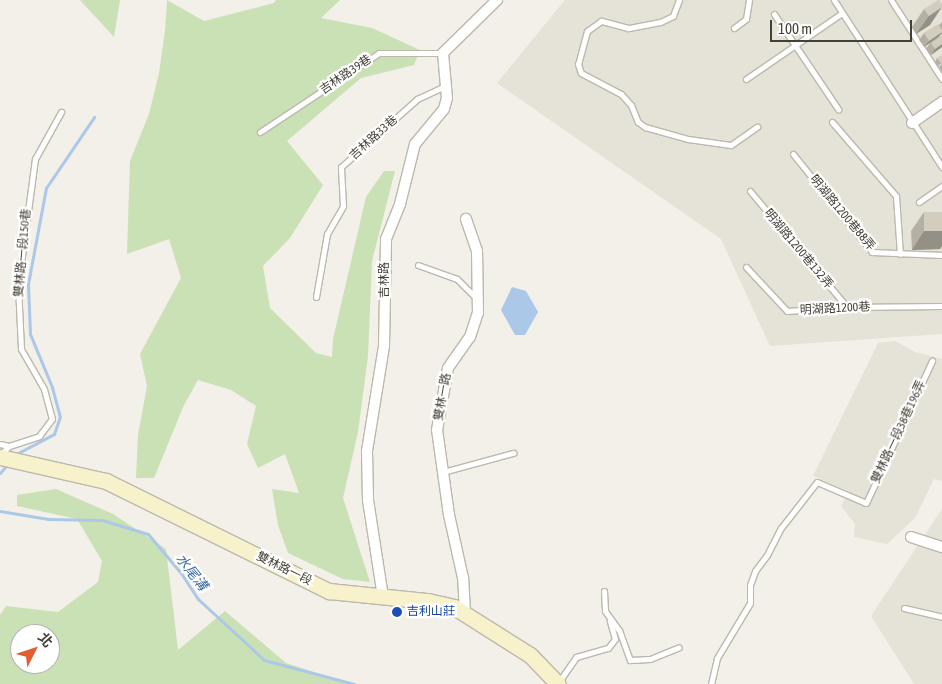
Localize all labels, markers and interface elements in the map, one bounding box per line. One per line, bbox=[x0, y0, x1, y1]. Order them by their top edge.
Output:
scale bar bbox=[772, 10, 914, 42]
text: 100 m bbox=[778, 20, 812, 37]
street label: 吉林路39巷 bbox=[317, 52, 375, 98]
street label: 吉林路33巷 bbox=[347, 113, 401, 163]
street label: 明湖路1200巷88弄 bbox=[806, 172, 878, 254]
street label: 明湖路1200巷132弄 bbox=[761, 206, 835, 292]
street label: 雙林路一段150巷 bbox=[12, 208, 34, 298]
street label: 吉林路 bbox=[378, 262, 392, 298]
street label: 明湖路1200巷 bbox=[799, 300, 871, 318]
street label: 雙林一路 bbox=[432, 372, 454, 422]
street label: 雙林路一段38巷196弄 bbox=[869, 378, 929, 486]
street label: 雙林路一段 bbox=[254, 549, 314, 589]
water label: 水尾溝 bbox=[172, 550, 212, 594]
place label: 吉利山莊 bbox=[407, 605, 455, 619]
marker: 吉利山莊 bbox=[391, 606, 403, 618]
north arrow bbox=[10, 624, 60, 674]
text: 北 bbox=[35, 629, 56, 650]

